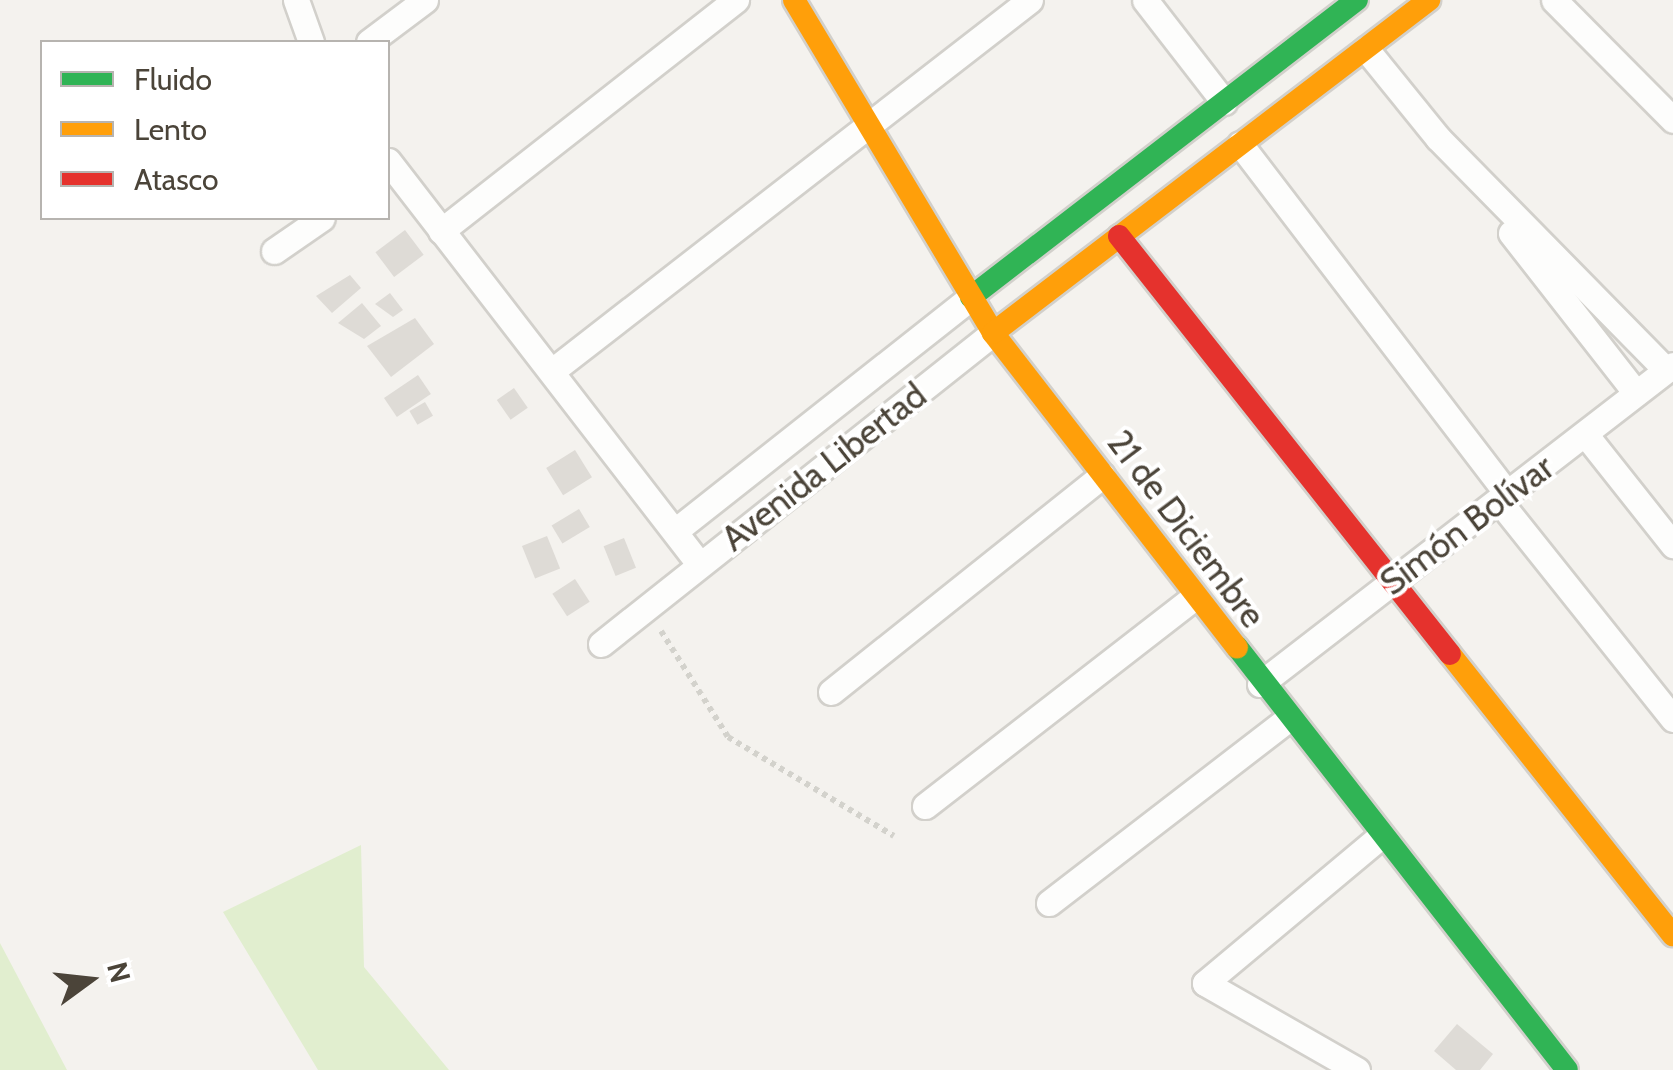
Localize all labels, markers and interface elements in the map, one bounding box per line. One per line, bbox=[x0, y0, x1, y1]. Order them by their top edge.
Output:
legend bbox=[40, 40, 390, 220]
text: Fluido bbox=[134, 61, 212, 98]
text: Lento bbox=[134, 111, 207, 148]
text: Atasco bbox=[134, 161, 219, 198]
street label: Avenida Libertad bbox=[714, 374, 934, 560]
street label: 21 de Diciembre bbox=[1098, 422, 1274, 636]
street label: Simón Bolívar bbox=[1372, 446, 1562, 604]
north arrow bbox=[40, 930, 140, 1030]
text: N bbox=[100, 958, 138, 986]

